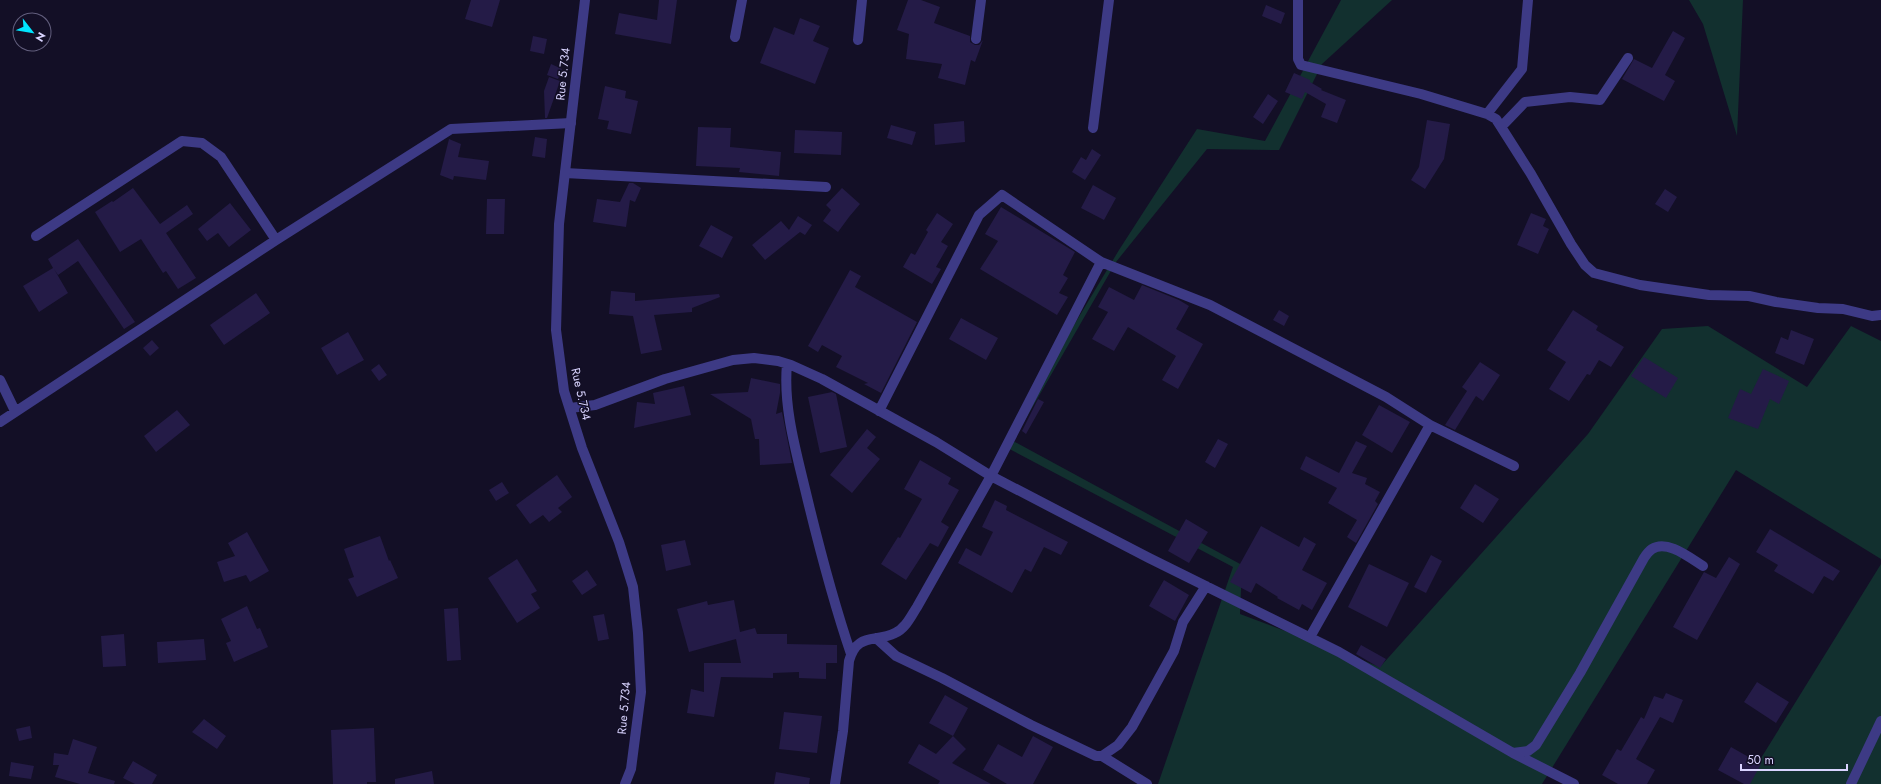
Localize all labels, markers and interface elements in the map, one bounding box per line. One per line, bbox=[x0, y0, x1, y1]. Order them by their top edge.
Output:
north arrow bbox=[12, 12, 52, 52]
text: N bbox=[31, 29, 50, 45]
street label: Rue 5.734 bbox=[551, 47, 575, 101]
street label: Rue 5.734 bbox=[566, 366, 596, 422]
street label: Rue 5.734 bbox=[613, 681, 635, 735]
scale bar bbox=[1741, 746, 1847, 772]
text: 50 m bbox=[1747, 751, 1774, 769]

